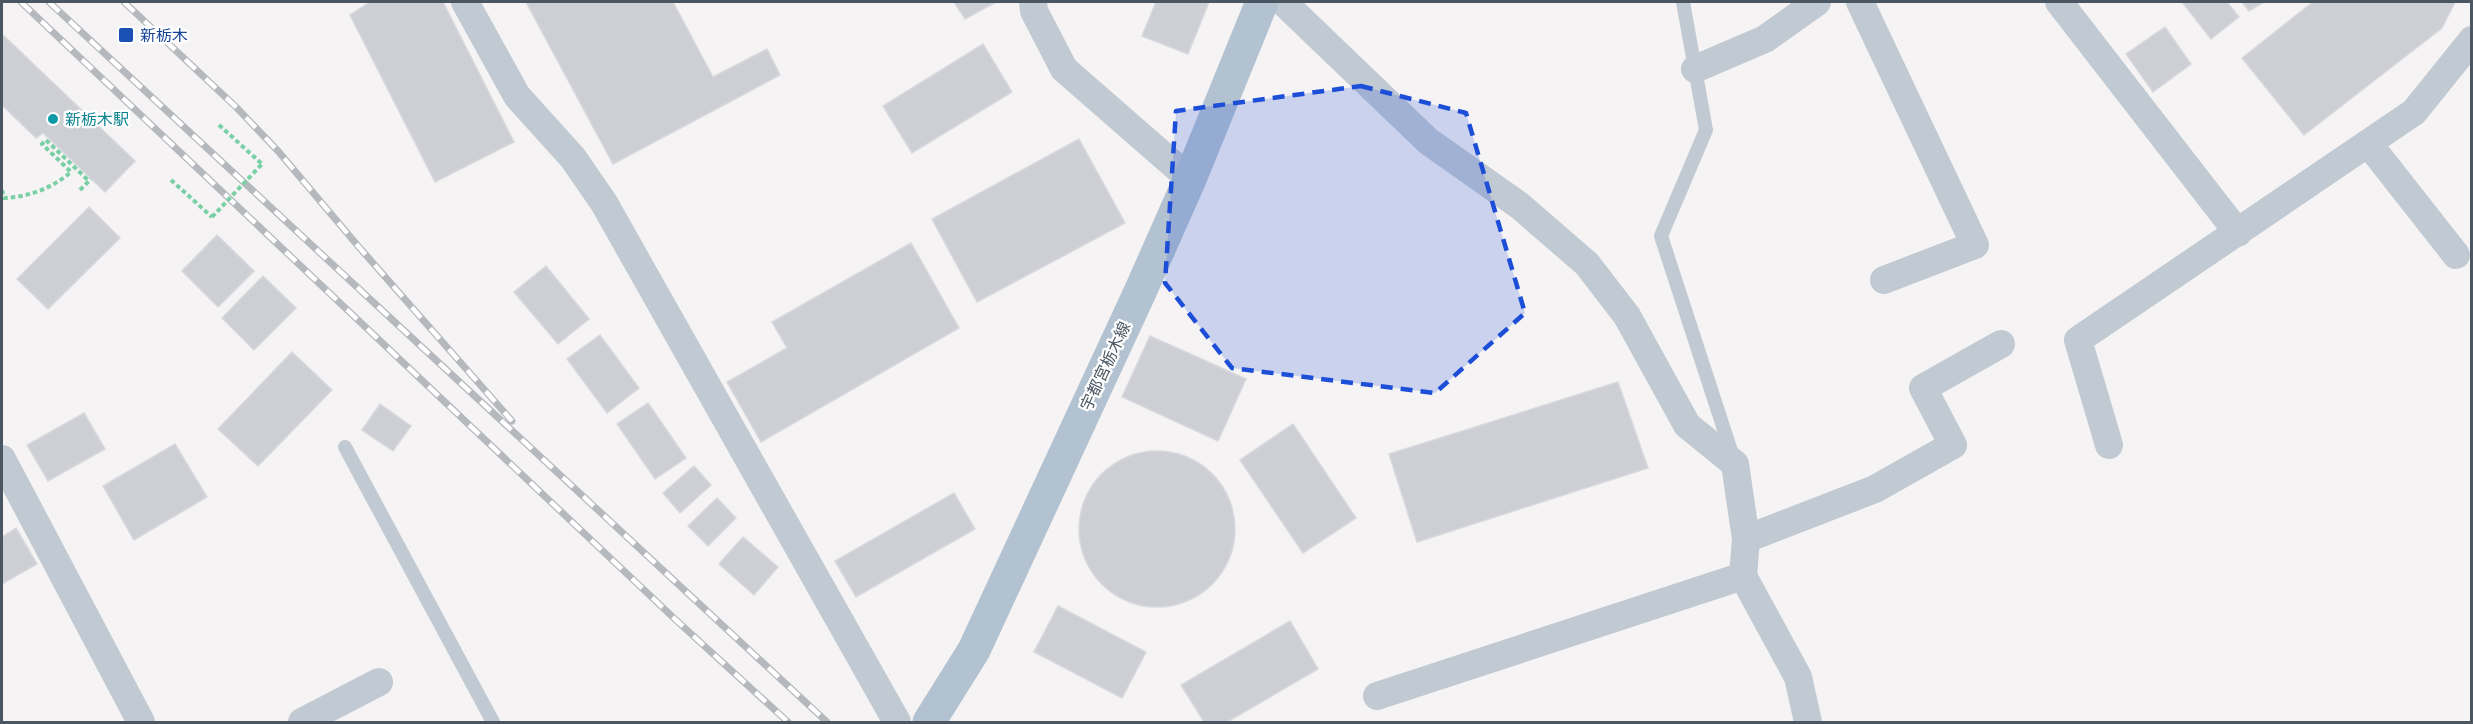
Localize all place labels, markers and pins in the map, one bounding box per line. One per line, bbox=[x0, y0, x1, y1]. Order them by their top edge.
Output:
marker: 新栃木 bbox=[117, 26, 135, 44]
place label: 新栃木 bbox=[140, 26, 188, 45]
place label: 新栃木駅 bbox=[65, 110, 129, 129]
marker: 新栃木駅 bbox=[46, 112, 60, 126]

